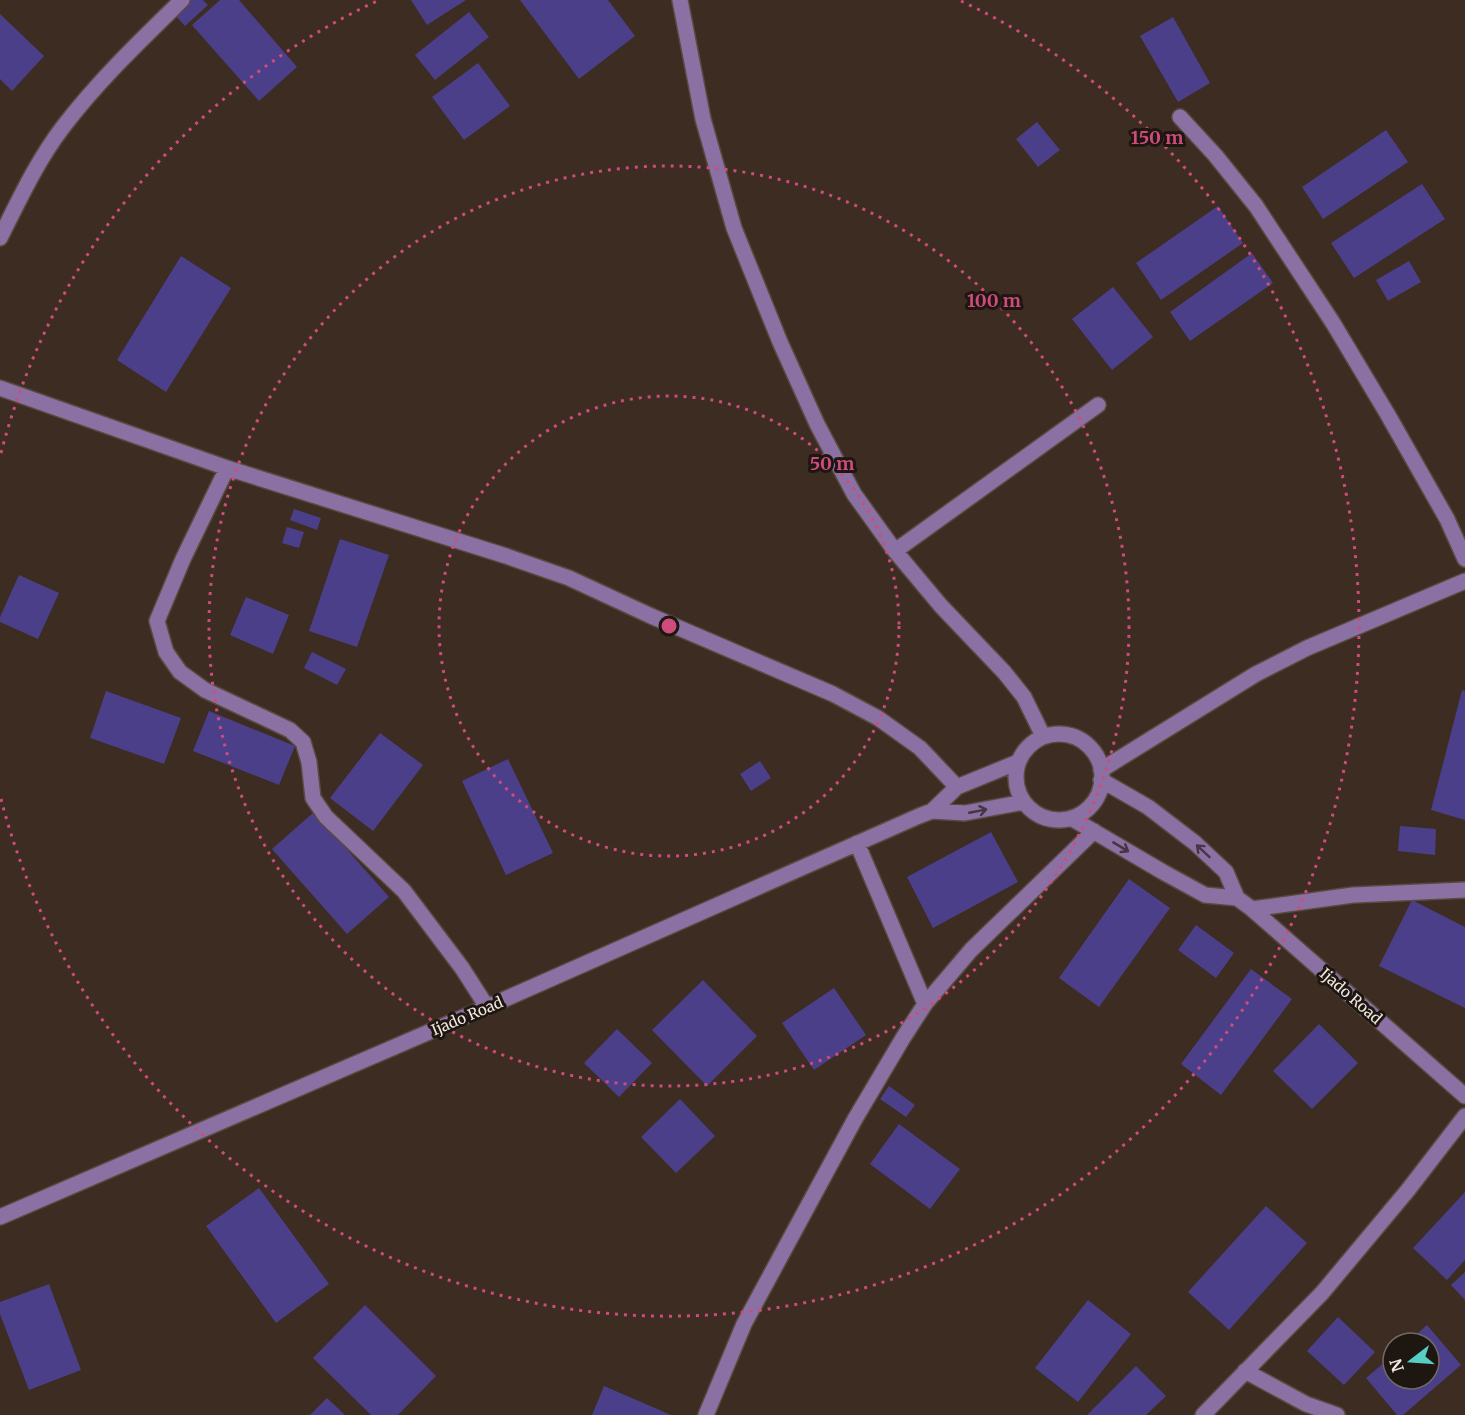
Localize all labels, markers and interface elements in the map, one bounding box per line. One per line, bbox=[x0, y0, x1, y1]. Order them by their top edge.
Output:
text: 150 m bbox=[1131, 126, 1183, 149]
text: 100 m bbox=[967, 289, 1021, 312]
text: 50 m bbox=[810, 452, 854, 475]
centre of rings bbox=[659, 616, 679, 636]
one-way arrow bbox=[968, 805, 987, 816]
one-way arrow bbox=[1112, 842, 1129, 854]
one-way arrow bbox=[1196, 844, 1211, 858]
street label: Ijado Road bbox=[1316, 964, 1386, 1028]
street label: Ijado Road bbox=[428, 992, 506, 1040]
north arrow bbox=[1381, 1331, 1441, 1391]
text: N bbox=[1385, 1356, 1408, 1374]

